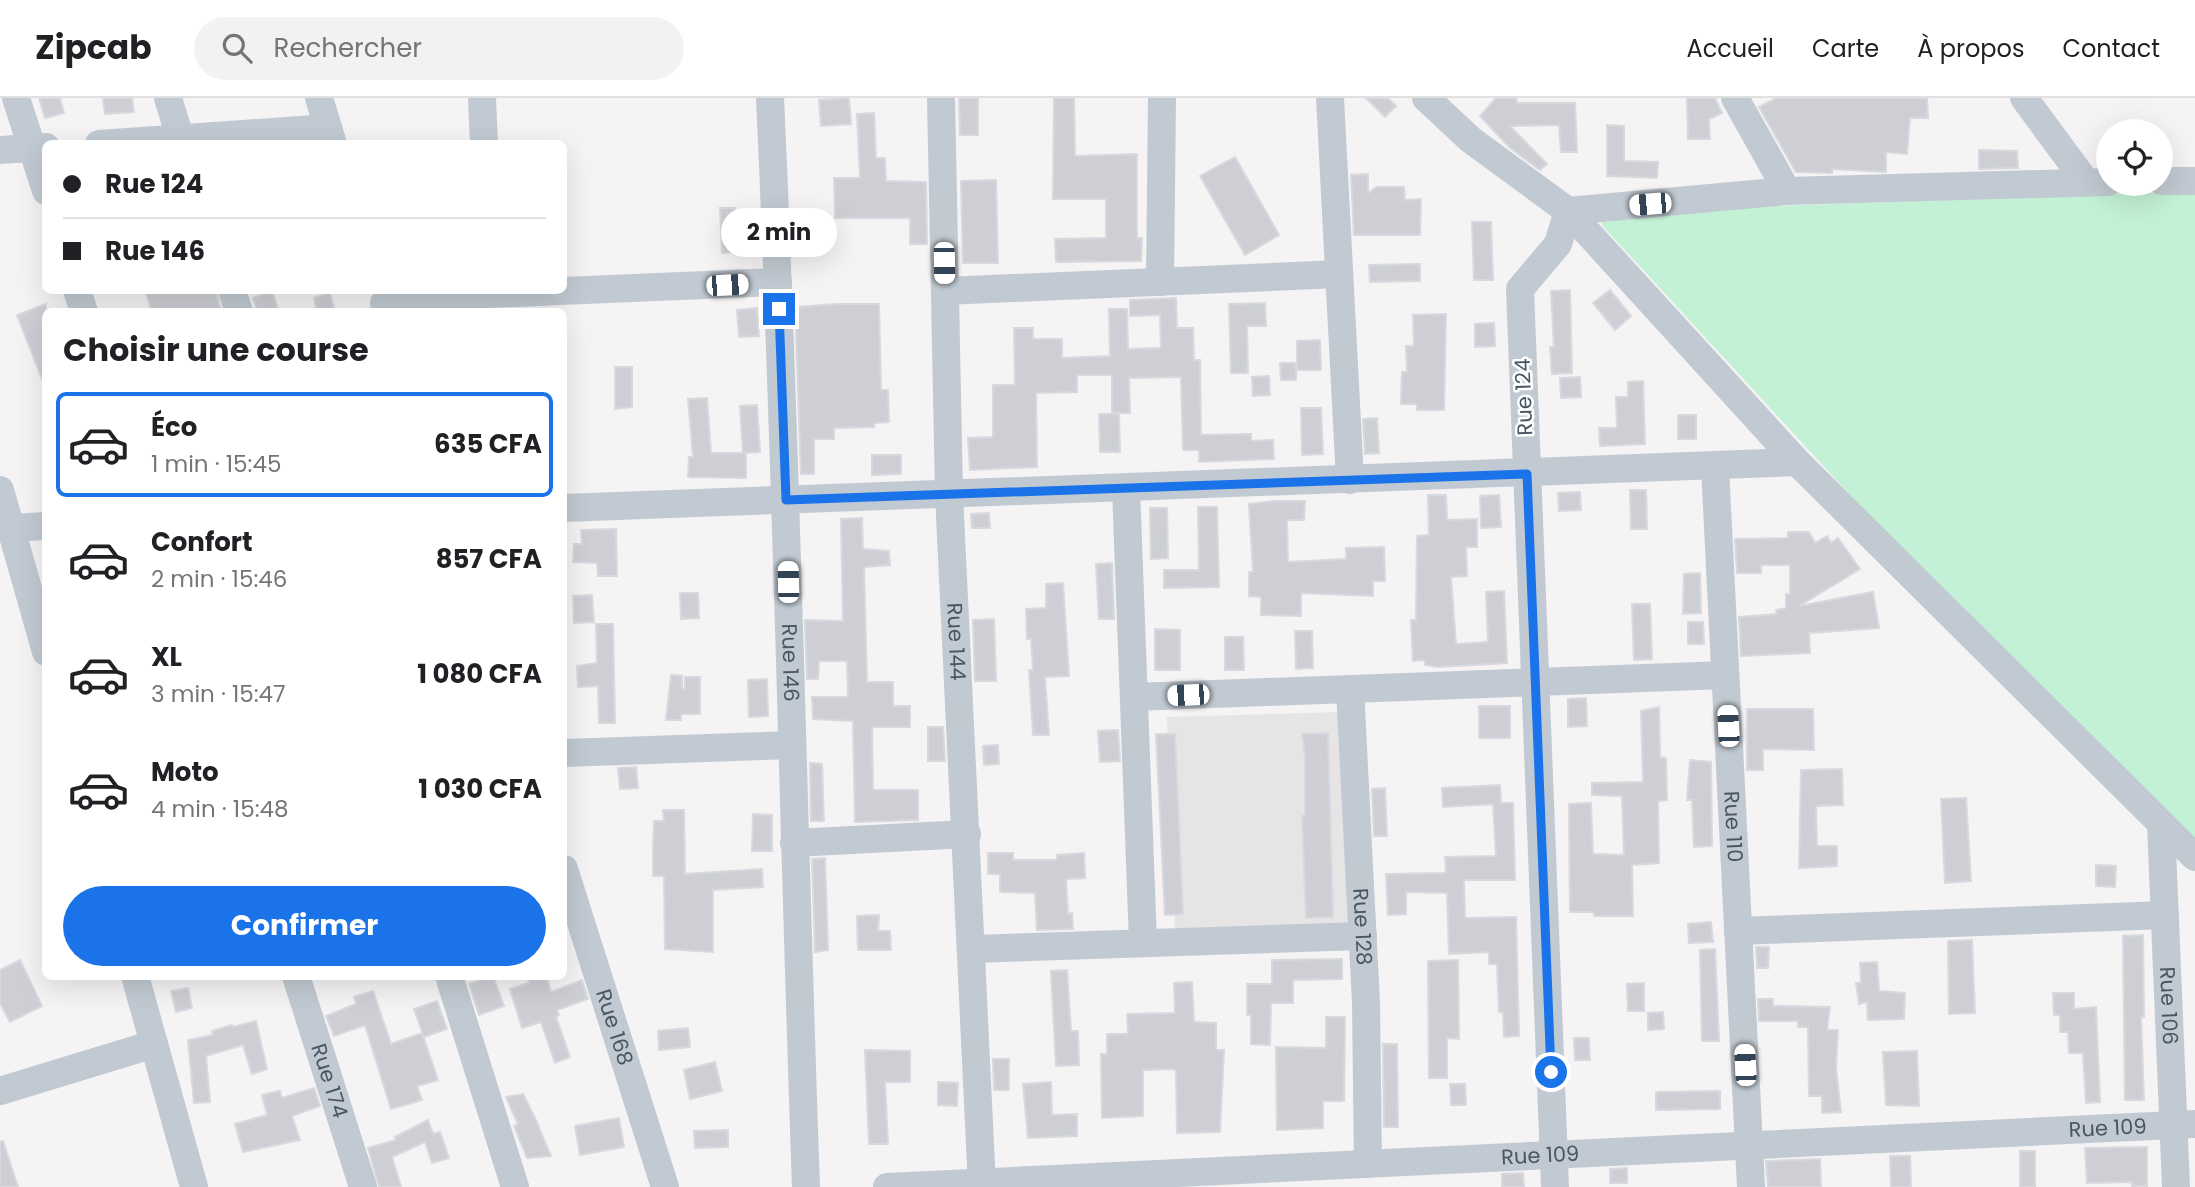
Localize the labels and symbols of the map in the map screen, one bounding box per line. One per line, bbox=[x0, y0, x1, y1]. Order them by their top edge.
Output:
car bbox=[1629, 192, 1672, 216]
callout: 2 min bbox=[721, 208, 837, 256]
car bbox=[934, 242, 955, 284]
car bbox=[706, 273, 749, 297]
route end bbox=[763, 293, 795, 325]
street label: Rue 124 bbox=[1508, 358, 1539, 436]
car bbox=[778, 561, 799, 603]
street label: Rue 144 bbox=[940, 602, 973, 681]
street label: Rue 146 bbox=[775, 623, 806, 702]
car bbox=[1167, 684, 1210, 706]
car bbox=[1717, 704, 1740, 748]
street label: Rue 110 bbox=[1717, 790, 1750, 863]
street label: Rue 128 bbox=[1346, 888, 1379, 966]
street label: Rue 106 bbox=[2153, 966, 2185, 1045]
street label: Rue 168 bbox=[589, 985, 640, 1069]
street label: Rue 174 bbox=[304, 1040, 355, 1121]
car bbox=[1734, 1043, 1757, 1087]
route start bbox=[1535, 1056, 1567, 1088]
street label: Rue 109 bbox=[2068, 1111, 2147, 1144]
street label: Rue 109 bbox=[1501, 1139, 1580, 1171]

